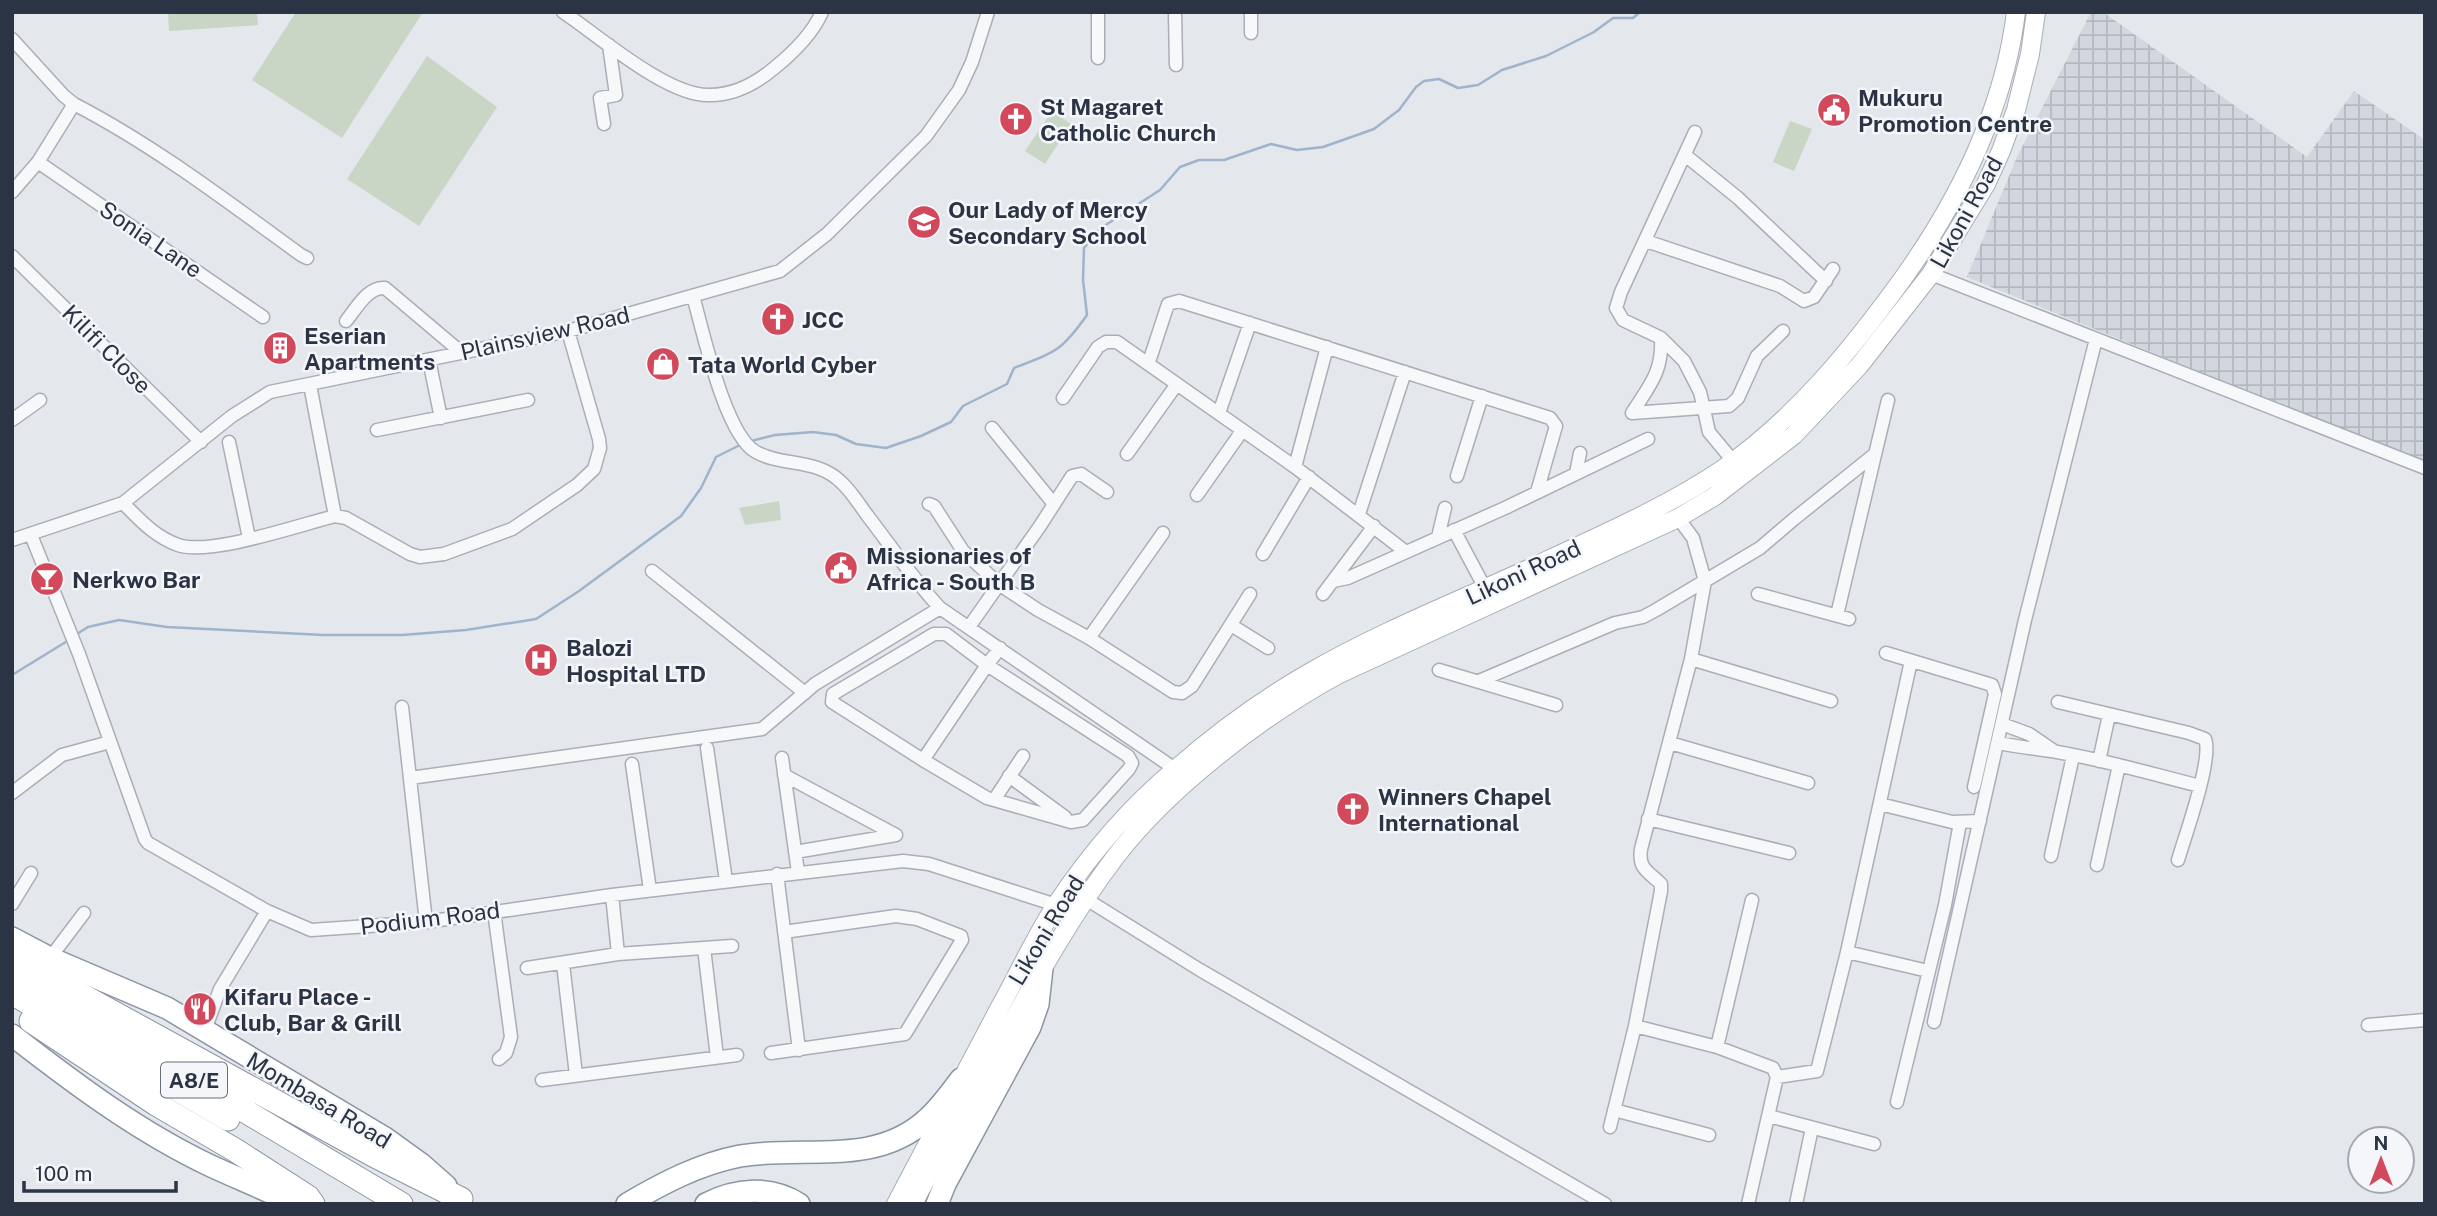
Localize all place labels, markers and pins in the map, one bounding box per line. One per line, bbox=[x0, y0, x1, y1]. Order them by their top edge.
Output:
place label: Mukuru Promotion Centre bbox=[1858, 84, 2052, 137]
public building icon: Mukuru Promotion Centre bbox=[1815, 91, 1853, 129]
place label: St Magaret Catholic Church bbox=[1040, 93, 1216, 146]
church icon: St Magaret Catholic Church bbox=[997, 100, 1035, 138]
place label: Our Lady of Mercy Secondary School bbox=[948, 196, 1148, 249]
school or university icon: Our Lady of Mercy Secondary School bbox=[905, 203, 943, 241]
church icon: JCC bbox=[759, 300, 797, 338]
place label: JCC bbox=[802, 306, 844, 333]
place label: Eserian Apartments bbox=[304, 322, 435, 375]
building icon: Eserian Apartments bbox=[261, 329, 299, 367]
shop icon: Tata World Cyber bbox=[644, 345, 682, 383]
place label: Tata World Cyber bbox=[688, 351, 877, 378]
place label: Missionaries of Africa - South B bbox=[866, 542, 1035, 595]
public building icon: Missionaries of Africa - South B bbox=[822, 549, 860, 587]
bar icon: Nerkwo Bar bbox=[28, 560, 66, 598]
place label: Nerkwo Bar bbox=[72, 566, 201, 593]
place label: Balozi Hospital LTD bbox=[566, 634, 706, 687]
hospital icon: Balozi Hospital LTD bbox=[522, 641, 560, 679]
place label: Winners Chapel International bbox=[1378, 783, 1552, 836]
church icon: Winners Chapel International bbox=[1334, 790, 1372, 828]
place label: Kifaru Place - Club, Bar & Grill bbox=[224, 983, 402, 1036]
restaurant icon: Kifaru Place - Club, Bar & Grill bbox=[181, 990, 219, 1028]

